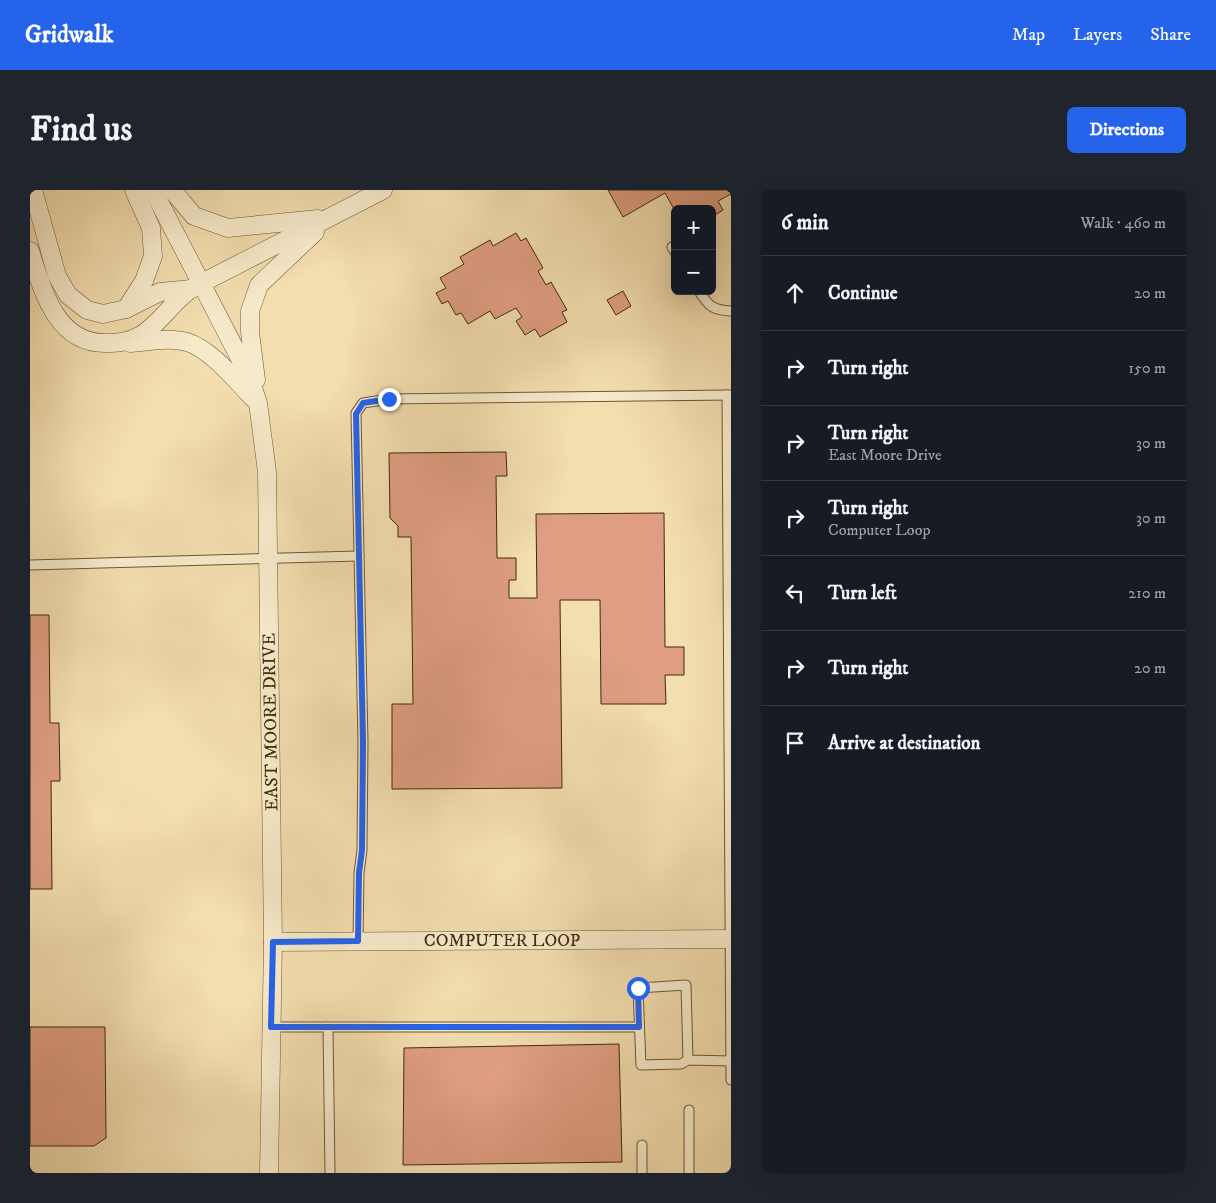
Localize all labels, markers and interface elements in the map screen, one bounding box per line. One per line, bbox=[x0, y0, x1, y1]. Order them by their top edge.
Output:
text: Gridwalk bbox=[25, 20, 113, 50]
text: Map bbox=[1012, 24, 1045, 46]
text: Layers bbox=[1073, 24, 1122, 46]
text: Share bbox=[1150, 24, 1191, 46]
button: Directions bbox=[1067, 107, 1186, 153]
text: Find us bbox=[30, 108, 132, 152]
map controls bbox=[671, 205, 716, 295]
button: + bbox=[671, 205, 716, 250]
text: 6 min bbox=[781, 210, 829, 236]
text: Walk · 460 m bbox=[1080, 213, 1166, 233]
button: − bbox=[671, 250, 716, 295]
icon: ahead bbox=[781, 279, 809, 307]
text: Continue bbox=[828, 282, 898, 305]
text: 20 m bbox=[1134, 283, 1166, 303]
icon: right bbox=[781, 354, 809, 382]
text: Turn right bbox=[828, 357, 908, 380]
text: 150 m bbox=[1128, 358, 1166, 378]
route end bbox=[378, 388, 401, 411]
text: Turn right bbox=[828, 422, 908, 445]
icon: right bbox=[781, 429, 809, 457]
text: 30 m bbox=[1136, 433, 1166, 453]
text: East Moore Drive bbox=[828, 445, 942, 465]
text: Turn right bbox=[828, 497, 908, 520]
icon: right bbox=[781, 504, 809, 532]
text: 30 m bbox=[1136, 508, 1166, 528]
text: Computer Loop bbox=[828, 520, 930, 540]
icon: left bbox=[781, 579, 809, 607]
text: Turn left bbox=[828, 582, 897, 605]
text: 210 m bbox=[1128, 583, 1166, 603]
street label: EAST MOORE DRIVE bbox=[258, 633, 284, 811]
icon: right bbox=[781, 654, 809, 682]
text: Turn right bbox=[828, 657, 908, 680]
text: 20 m bbox=[1134, 658, 1166, 678]
icon: arrive bbox=[781, 729, 809, 757]
text: Arrive at destination bbox=[828, 732, 980, 755]
street label: COMPUTER LOOP bbox=[424, 930, 580, 952]
route start bbox=[627, 977, 650, 1000]

